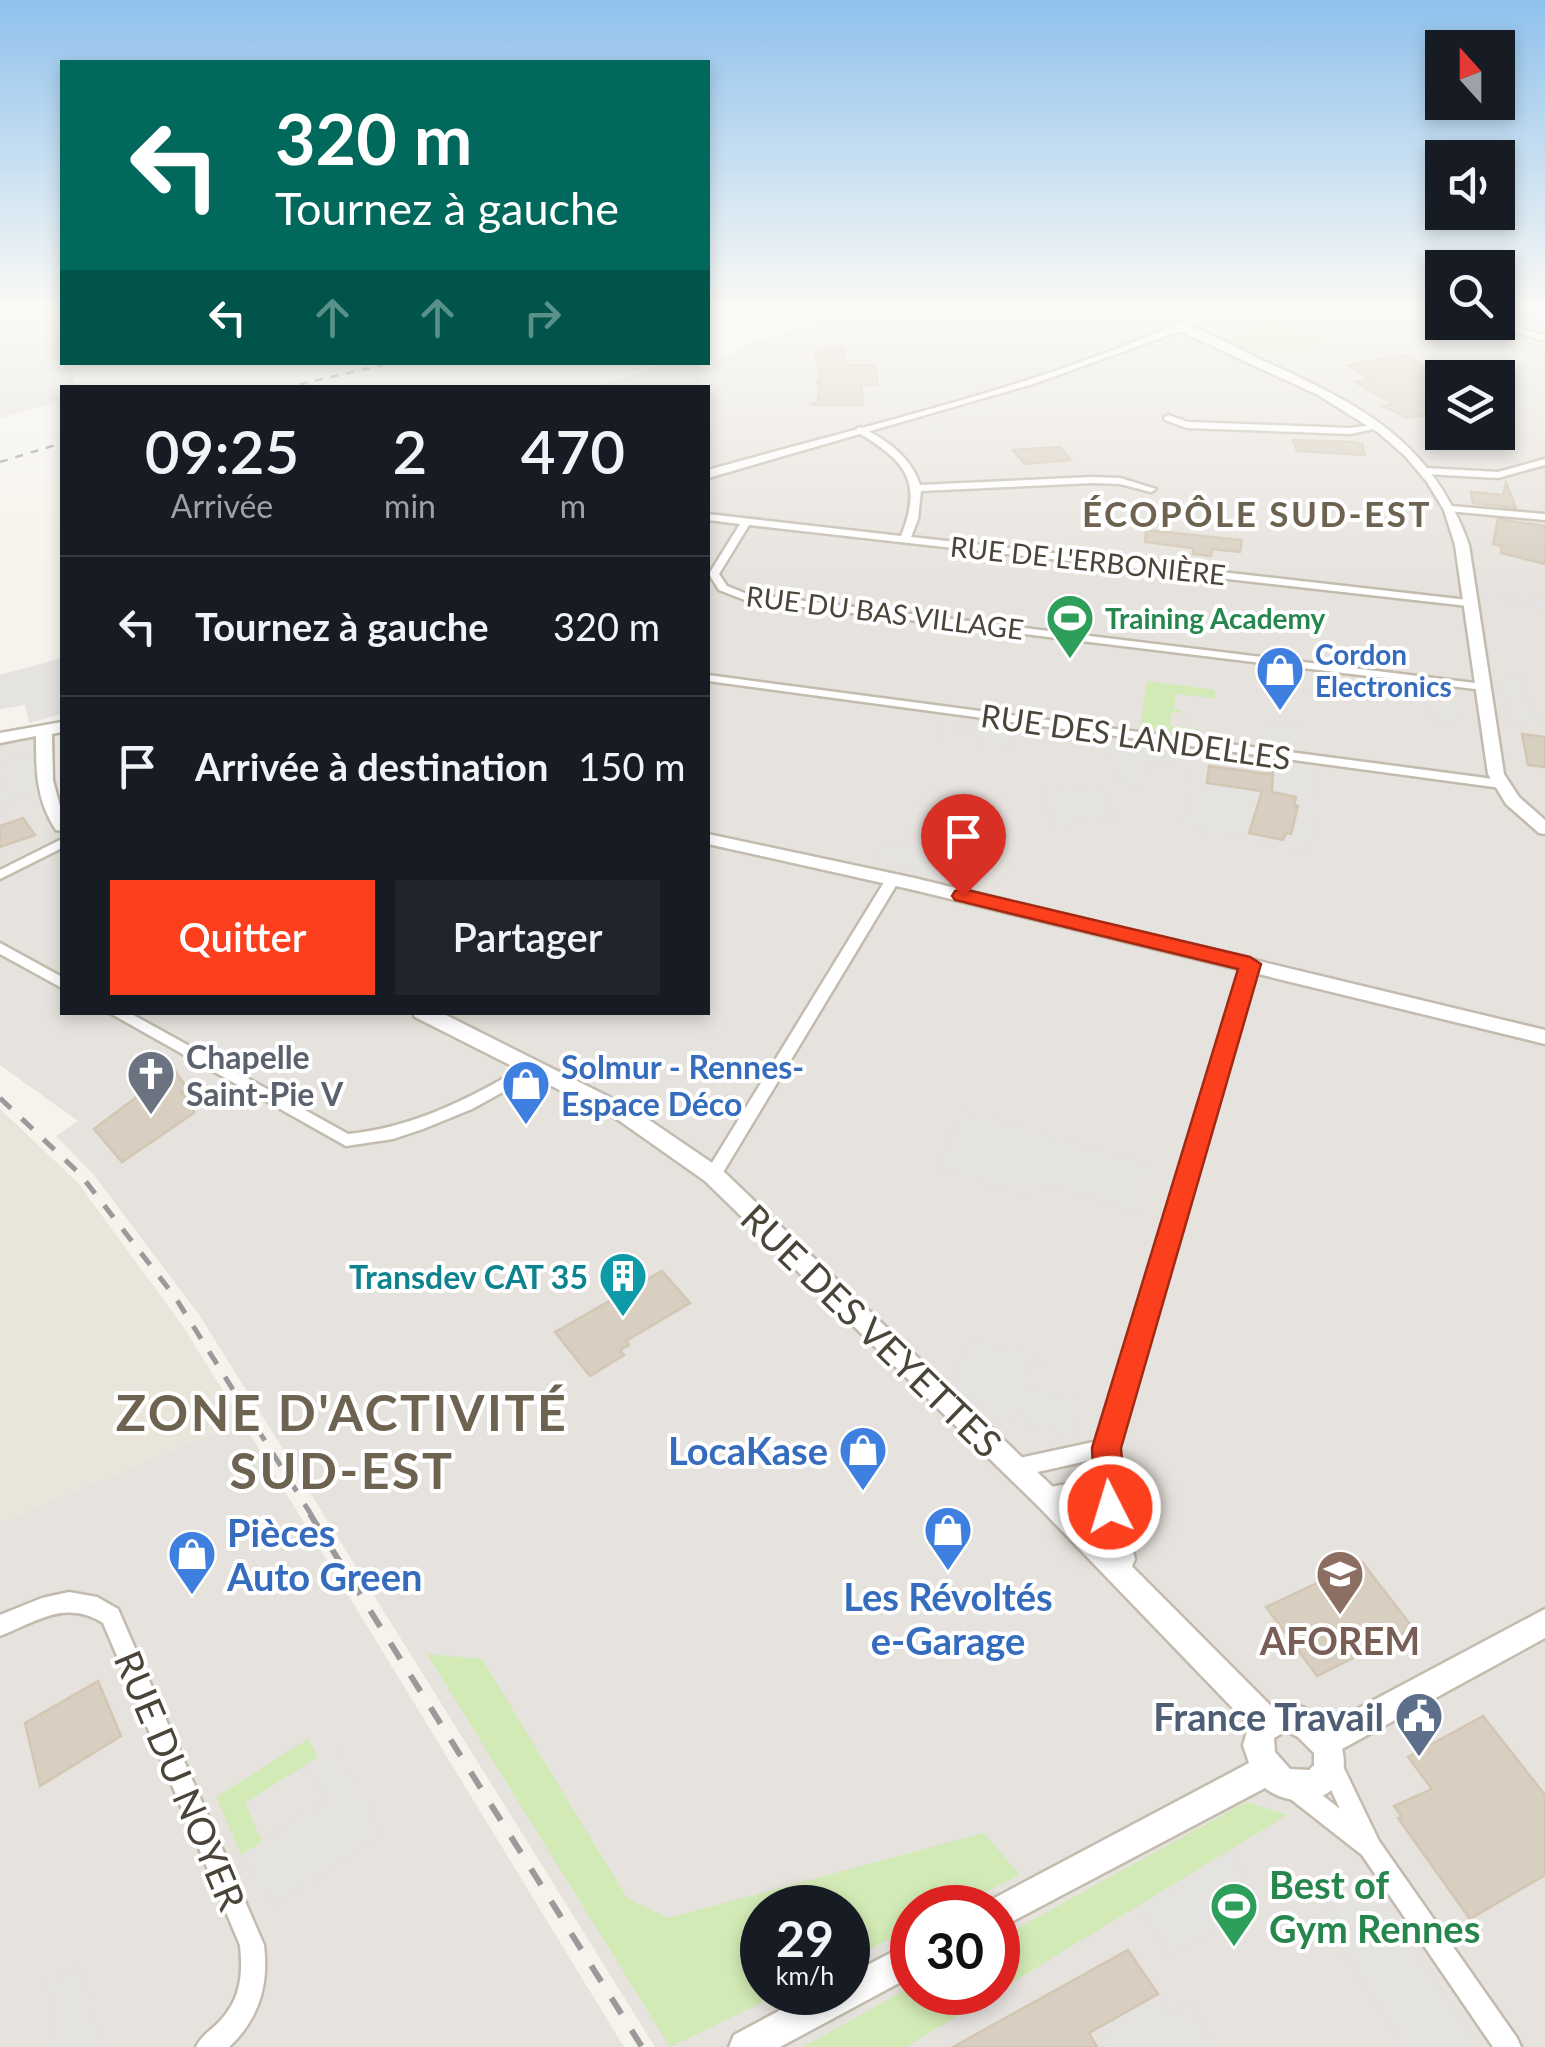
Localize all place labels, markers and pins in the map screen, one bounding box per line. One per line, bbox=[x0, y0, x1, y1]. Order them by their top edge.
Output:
sports icon: Training Academy bbox=[1044, 592, 1096, 660]
place label: Training Academy bbox=[1105, 601, 1326, 635]
place label: Cordon Electronics bbox=[1315, 637, 1452, 703]
shop icon: Cordon Electronics bbox=[1254, 644, 1306, 712]
pin bbox=[921, 794, 1006, 897]
place label: Chapelle Saint-Pie V bbox=[186, 1037, 344, 1113]
place label: Solmur - Rennes- Espace Déco bbox=[561, 1047, 804, 1123]
church icon: Chapelle Saint-Pie V bbox=[125, 1048, 177, 1116]
shop icon: Solmur - Rennes- Espace Déco bbox=[500, 1058, 552, 1126]
building icon: Transdev CAT 35 bbox=[597, 1250, 649, 1318]
place label: Transdev CAT 35 bbox=[349, 1257, 588, 1296]
shop icon: LocaKase bbox=[837, 1424, 889, 1492]
place label: LocaKase bbox=[668, 1427, 828, 1473]
shop icon: Les Révoltés e-Garage bbox=[922, 1504, 974, 1572]
place label: Pièces Auto Green bbox=[226, 1509, 422, 1599]
shop icon: Pièces Auto Green bbox=[166, 1528, 218, 1596]
school or university icon: AFOREM bbox=[1314, 1548, 1366, 1616]
place label: Les Révoltés e-Garage bbox=[843, 1573, 1053, 1663]
place label: AFOREM bbox=[1259, 1617, 1420, 1663]
public building icon: France Travail bbox=[1393, 1690, 1445, 1758]
place label: France Travail bbox=[1153, 1693, 1384, 1739]
place label: Best of Gym Rennes bbox=[1269, 1861, 1480, 1951]
sports icon: Best of Gym Rennes bbox=[1208, 1880, 1260, 1948]

